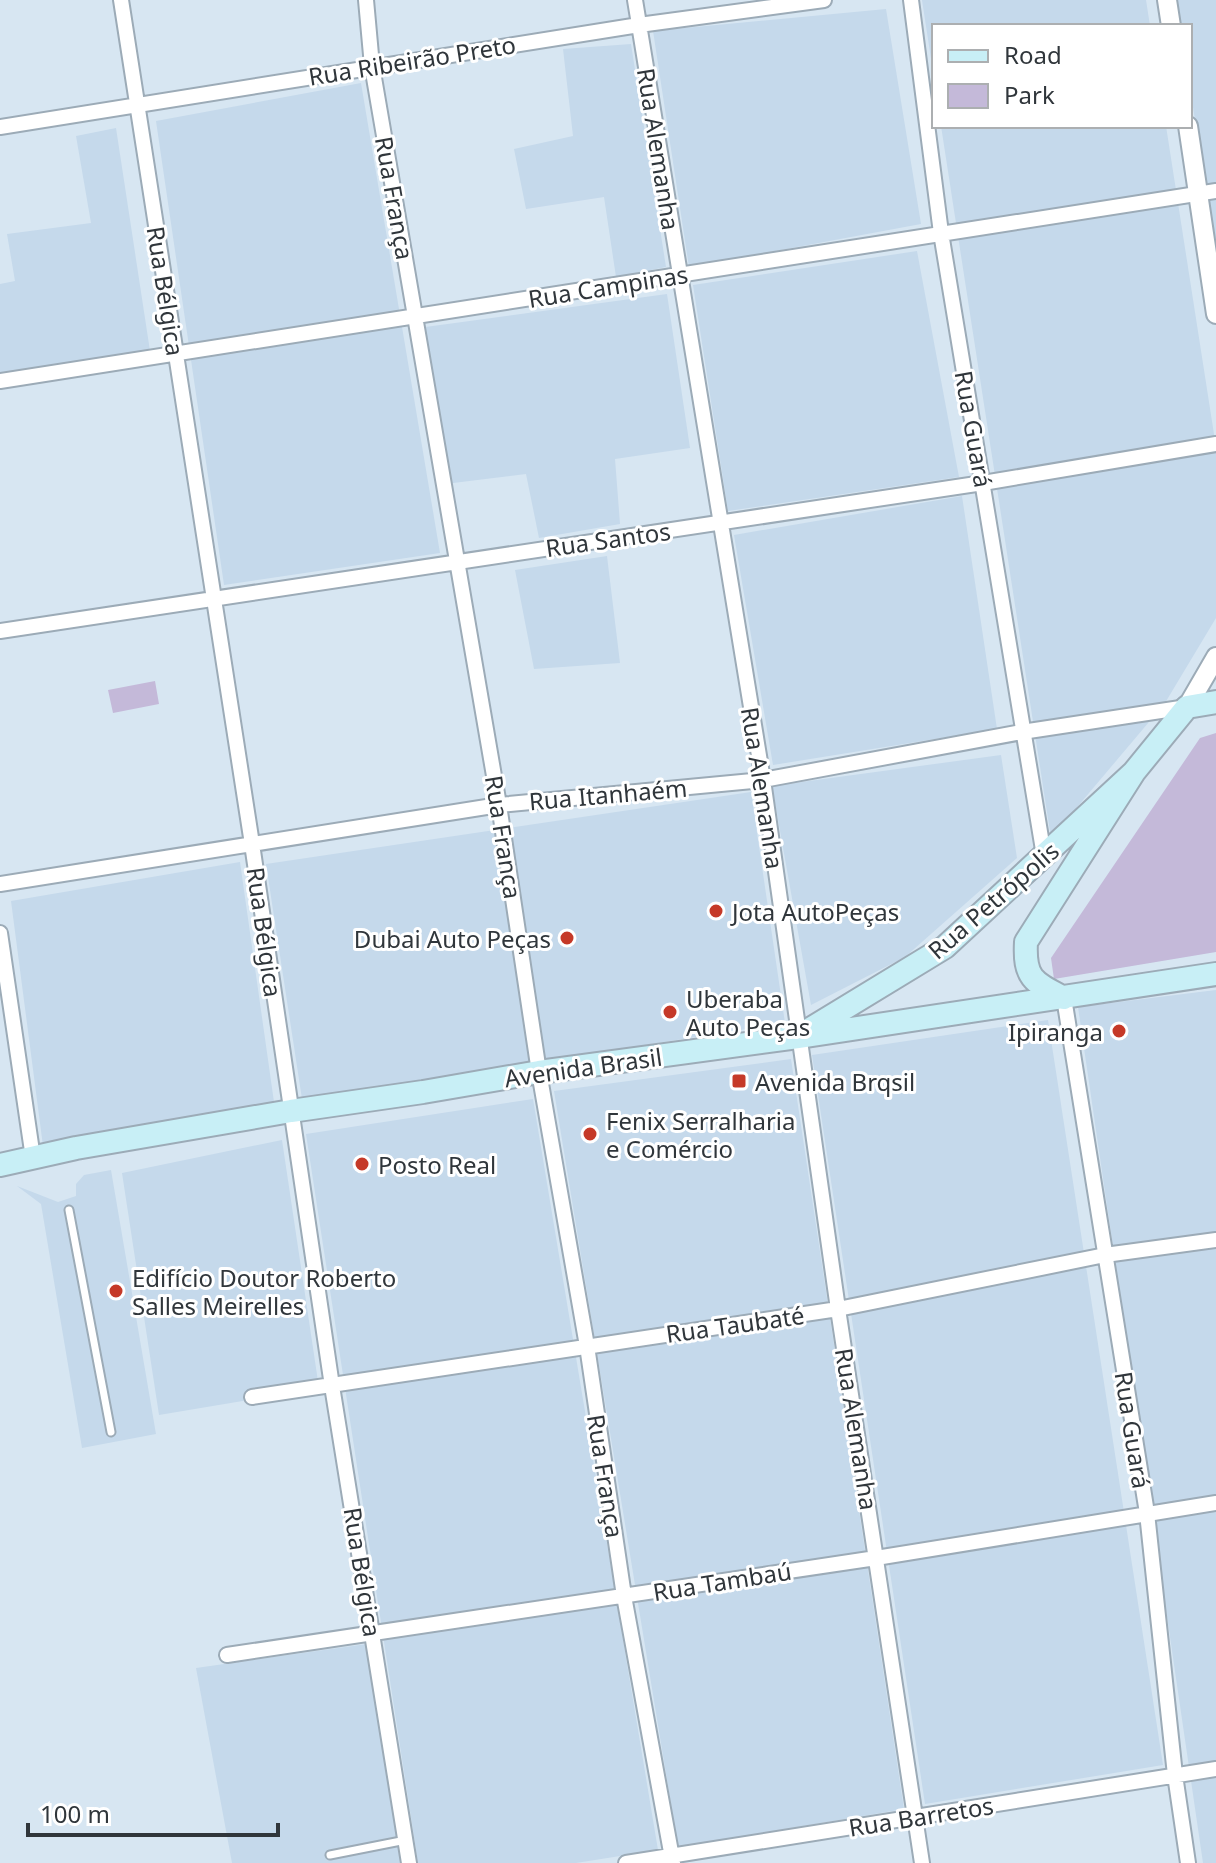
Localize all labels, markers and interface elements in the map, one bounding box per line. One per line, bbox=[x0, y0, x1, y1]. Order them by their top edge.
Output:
legend bbox=[932, 24, 1192, 128]
street label: Rua Ribeirão Preto bbox=[306, 27, 518, 93]
text: Road bbox=[1004, 38, 1062, 71]
street label: Rua Alemanha bbox=[630, 66, 688, 232]
text: Park bbox=[1004, 78, 1055, 111]
street label: Rua França bbox=[368, 134, 422, 262]
street label: Rua Bélgica bbox=[139, 224, 193, 358]
street label: Rua Campinas bbox=[526, 257, 690, 315]
street label: Rua Guará bbox=[947, 368, 1001, 490]
street label: Rua Santos bbox=[544, 514, 672, 564]
street label: Rua Alemanha bbox=[734, 705, 792, 871]
street label: Rua Itanhaém bbox=[527, 771, 689, 817]
street label: Rua França bbox=[478, 773, 530, 901]
street label: Rua Petrópolis bbox=[921, 834, 1065, 966]
street label: Rua Bélgica bbox=[240, 865, 290, 999]
place label: Jota AutoPeças bbox=[730, 895, 899, 928]
marker: Jota AutoPeças bbox=[707, 902, 725, 920]
place label: Dubai Auto Peças bbox=[354, 922, 551, 955]
marker: Dubai Auto Peças bbox=[558, 929, 576, 947]
place label: Uberaba Auto Peças bbox=[686, 982, 810, 1043]
marker: Uberaba Auto Peças bbox=[661, 1003, 679, 1021]
place label: Ipiranga bbox=[1008, 1015, 1103, 1048]
marker: Ipiranga bbox=[1110, 1022, 1128, 1040]
street label: Avenida Brasil bbox=[502, 1040, 664, 1094]
place label: Avenida Brqsil bbox=[755, 1065, 915, 1098]
marker: Avenida Brqsil bbox=[730, 1072, 748, 1090]
place label: Fenix Serralharia e Comércio bbox=[606, 1104, 796, 1165]
marker: Fenix Serralharia e Comércio bbox=[581, 1125, 599, 1143]
place label: Posto Real bbox=[378, 1148, 496, 1181]
marker: Posto Real bbox=[353, 1155, 371, 1173]
place label: Edifício Doutor Roberto Salles Meirelles bbox=[132, 1261, 396, 1322]
marker: Edifício Doutor Roberto Salles Meirelles bbox=[107, 1282, 125, 1300]
street label: Rua Taubaté bbox=[664, 1298, 806, 1350]
street label: Rua Alemanha bbox=[828, 1346, 886, 1512]
street label: Rua Guará bbox=[1107, 1369, 1159, 1491]
street label: Rua França bbox=[580, 1412, 632, 1540]
street label: Rua Bélgica bbox=[336, 1505, 390, 1639]
street label: Rua Tambaú bbox=[650, 1554, 794, 1608]
scale bar bbox=[28, 1787, 278, 1837]
street label: Rua Barretos bbox=[846, 1788, 996, 1844]
text: 100 m bbox=[40, 1797, 110, 1830]

